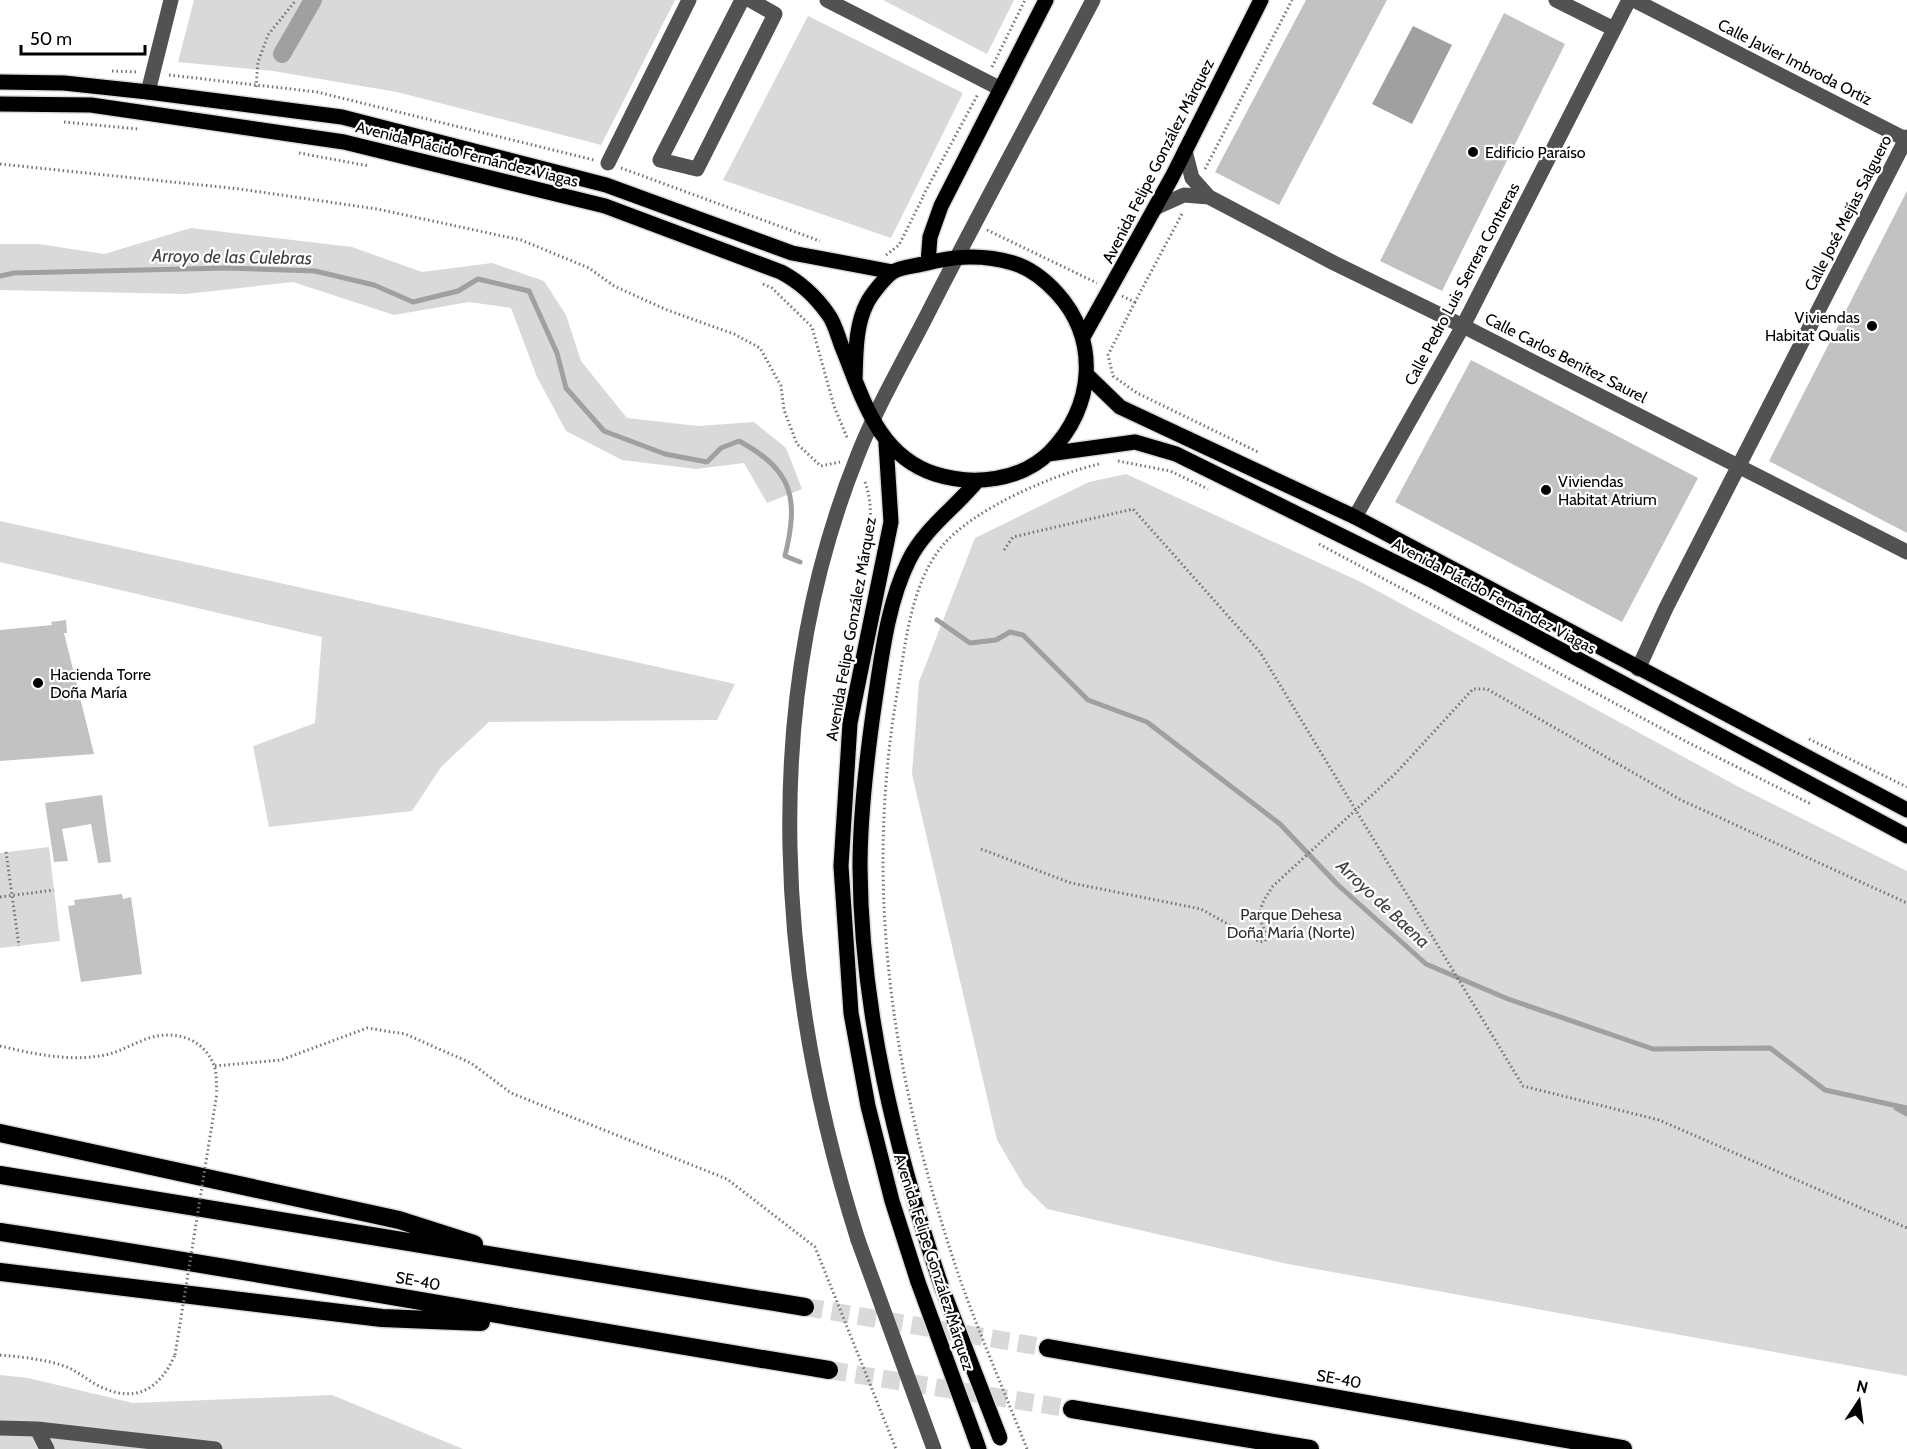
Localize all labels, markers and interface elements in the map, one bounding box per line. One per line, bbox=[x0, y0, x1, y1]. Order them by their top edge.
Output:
street label: Calle Javier Imbroda Ortiz bbox=[1715, 15, 1876, 109]
scale bar bbox=[21, 18, 146, 56]
text: 50 m bbox=[30, 28, 72, 50]
street label: Avenida Felipe González Márquez bbox=[1098, 55, 1218, 266]
street label: Avenida Plácido Fernández Viagas bbox=[354, 117, 581, 191]
street label: Calle José Mejías Salguero bbox=[1800, 132, 1896, 294]
place label: Edificio Paraíso bbox=[1485, 143, 1586, 162]
marker: Edificio Paraíso bbox=[1466, 145, 1480, 159]
street label: Calle Pedro Luis Serrera Contreras bbox=[1400, 179, 1524, 389]
water label: Arroyo de las Culebras bbox=[151, 245, 312, 269]
place label: Viviendas Habitat Qualis bbox=[1765, 308, 1860, 345]
street label: Calle Carlos Benítez Saurel bbox=[1482, 309, 1650, 407]
marker: Viviendas Habitat Qualis bbox=[1865, 319, 1879, 333]
place label: Viviendas Habitat Atrium bbox=[1558, 472, 1657, 509]
marker: Viviendas Habitat Atrium bbox=[1539, 483, 1553, 497]
street label: Avenida Felipe González Márquez bbox=[822, 515, 880, 742]
street label: Avenida Plácido Fernández Viagas bbox=[1389, 534, 1600, 658]
place label: Hacienda Torre Doña María bbox=[50, 665, 151, 702]
marker: Hacienda Torre Doña María bbox=[31, 676, 45, 690]
water label: Arroyo de Baena bbox=[1331, 854, 1434, 953]
park label: Parque Dehesa Doña María (Norte) bbox=[1227, 905, 1355, 942]
street label: Avenida Felipe González Márquez bbox=[890, 1151, 978, 1373]
street label: SE-40 bbox=[394, 1268, 442, 1294]
street label: SE-40 bbox=[1315, 1366, 1363, 1392]
north arrow bbox=[1829, 1371, 1889, 1431]
text: N bbox=[1855, 1376, 1870, 1397]

